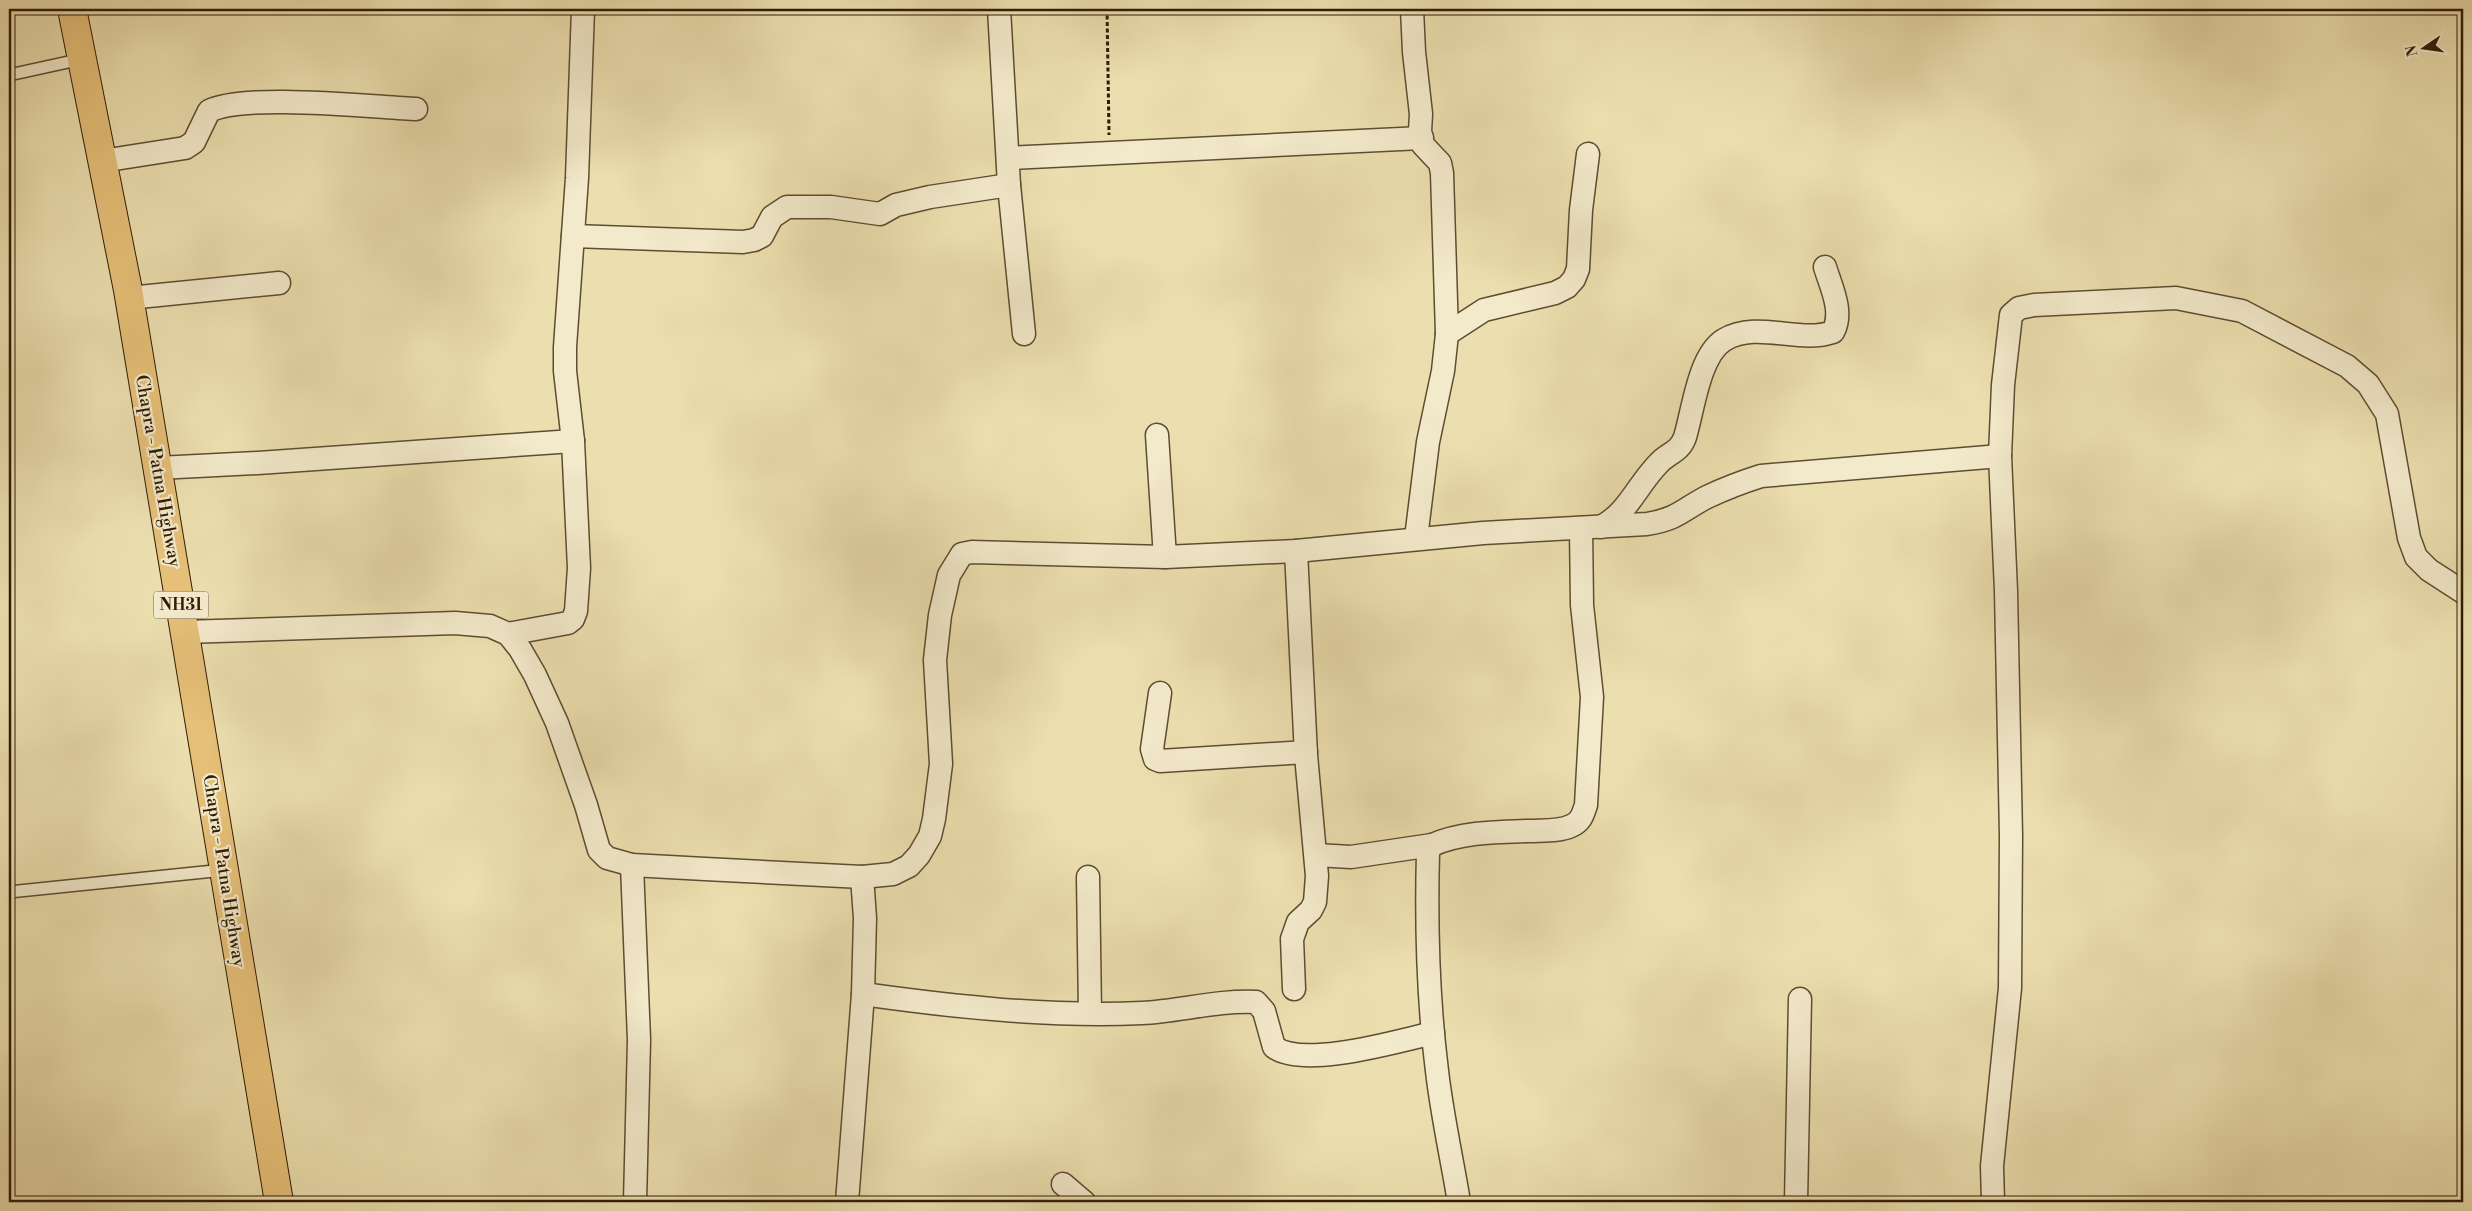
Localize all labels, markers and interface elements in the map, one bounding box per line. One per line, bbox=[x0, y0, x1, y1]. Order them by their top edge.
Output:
north arrow bbox=[2400, 22, 2450, 72]
text: N bbox=[2402, 43, 2422, 58]
street label: Chapra - Patna Highway bbox=[130, 373, 186, 569]
road number: NH31 bbox=[154, 592, 208, 618]
street label: Chapra - Patna Highway bbox=[197, 773, 251, 969]

